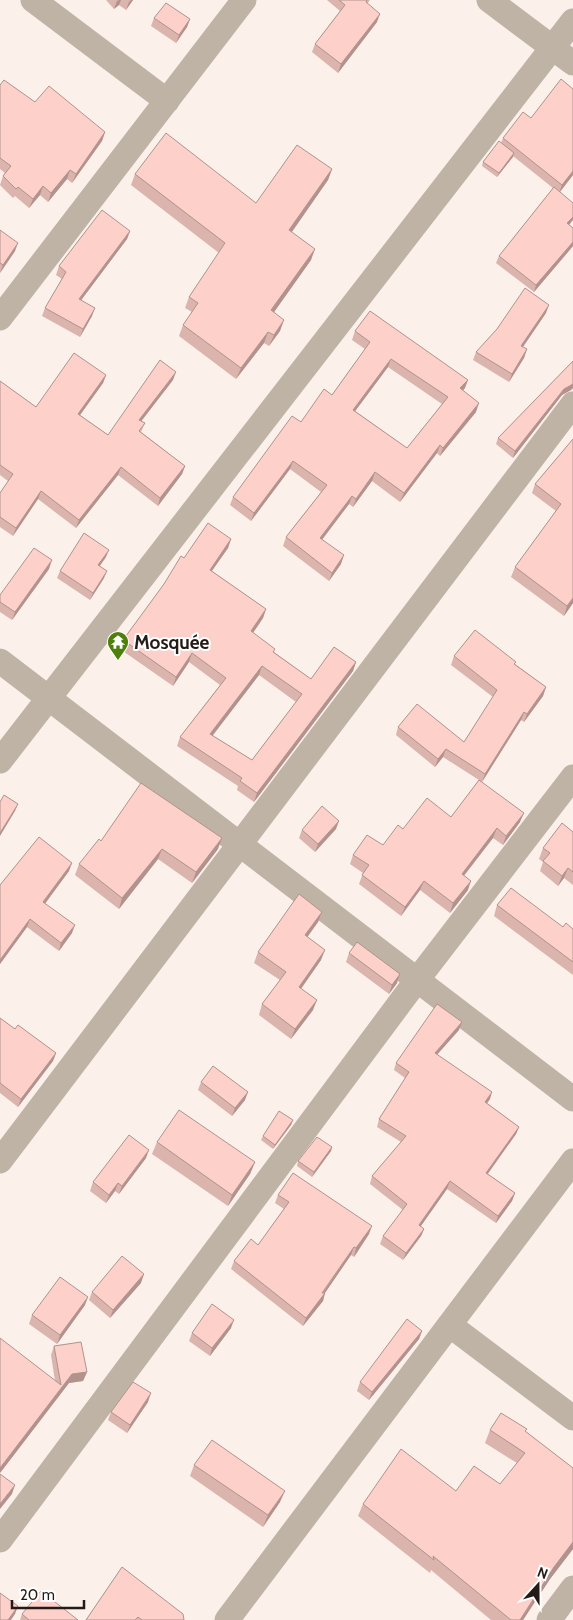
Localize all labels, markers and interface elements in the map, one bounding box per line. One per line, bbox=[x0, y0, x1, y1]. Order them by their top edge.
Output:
temple icon: Mosquée bbox=[106, 630, 130, 661]
place label: Mosquée bbox=[134, 631, 210, 654]
north arrow bbox=[513, 1560, 563, 1610]
text: N bbox=[535, 1563, 551, 1583]
scale bar bbox=[12, 1578, 85, 1610]
text: 20 m bbox=[20, 1586, 55, 1604]

